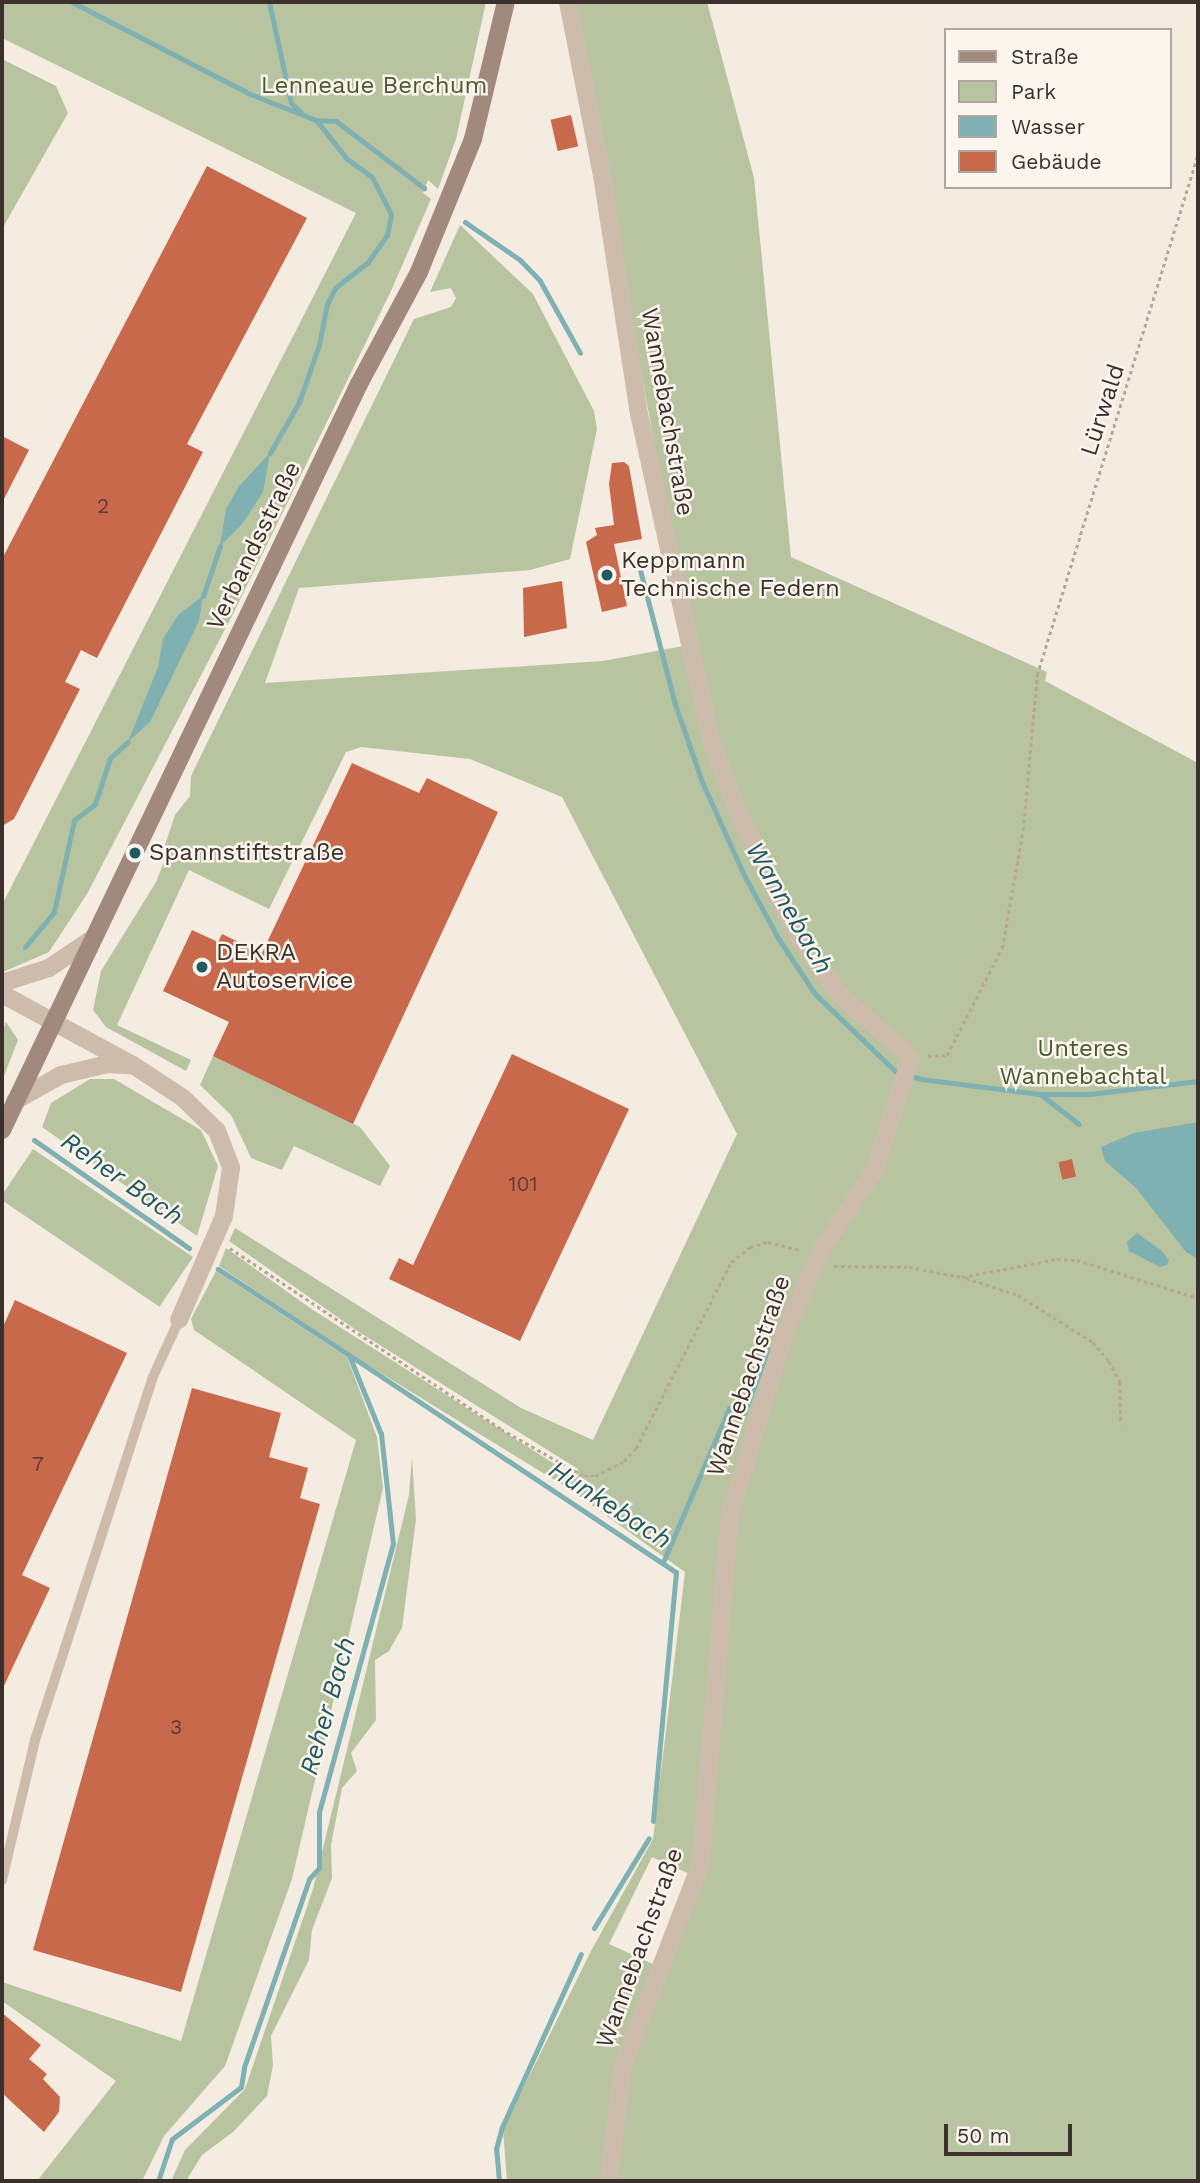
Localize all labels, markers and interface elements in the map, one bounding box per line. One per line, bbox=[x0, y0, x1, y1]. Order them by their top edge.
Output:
legend bbox=[944, 28, 1172, 189]
text: Straße bbox=[1011, 44, 1079, 69]
park label: Lenneaue Berchum bbox=[261, 72, 487, 100]
text: Park bbox=[1011, 79, 1056, 104]
text: Wasser bbox=[1011, 114, 1085, 139]
text: Gebäude bbox=[1011, 149, 1102, 174]
street label: Wannebachstraße bbox=[635, 306, 699, 518]
street label: Lürwald bbox=[1075, 361, 1131, 459]
street label: Verbandsstraße bbox=[201, 457, 307, 635]
house number: 2 bbox=[97, 493, 109, 519]
place label: Keppmann Technische Federn bbox=[621, 547, 840, 603]
marker: Keppmann Technische Federn bbox=[599, 567, 615, 583]
water label: Wannebach bbox=[739, 836, 839, 980]
place label: Spannstiftstraße bbox=[149, 839, 344, 867]
marker: Spannstiftstraße bbox=[127, 845, 143, 861]
place label: DEKRA Autoservice bbox=[216, 939, 353, 995]
marker: DEKRA Autoservice bbox=[194, 959, 210, 975]
park label: Unteres Wannebachtal bbox=[1000, 1035, 1166, 1091]
water label: Reher Bach bbox=[55, 1125, 189, 1233]
house number: 101 bbox=[508, 1171, 538, 1197]
street label: Wannebachstraße bbox=[701, 1272, 797, 1480]
house number: 7 bbox=[32, 1451, 44, 1477]
water label: Hunkebach bbox=[543, 1454, 677, 1556]
water label: Reher Bach bbox=[293, 1633, 363, 1779]
house number: 3 bbox=[170, 1714, 182, 1740]
street label: Wannebachstraße bbox=[590, 1844, 690, 2052]
scale bar bbox=[948, 2110, 1076, 2154]
text: 50 m bbox=[957, 2123, 1009, 2148]

